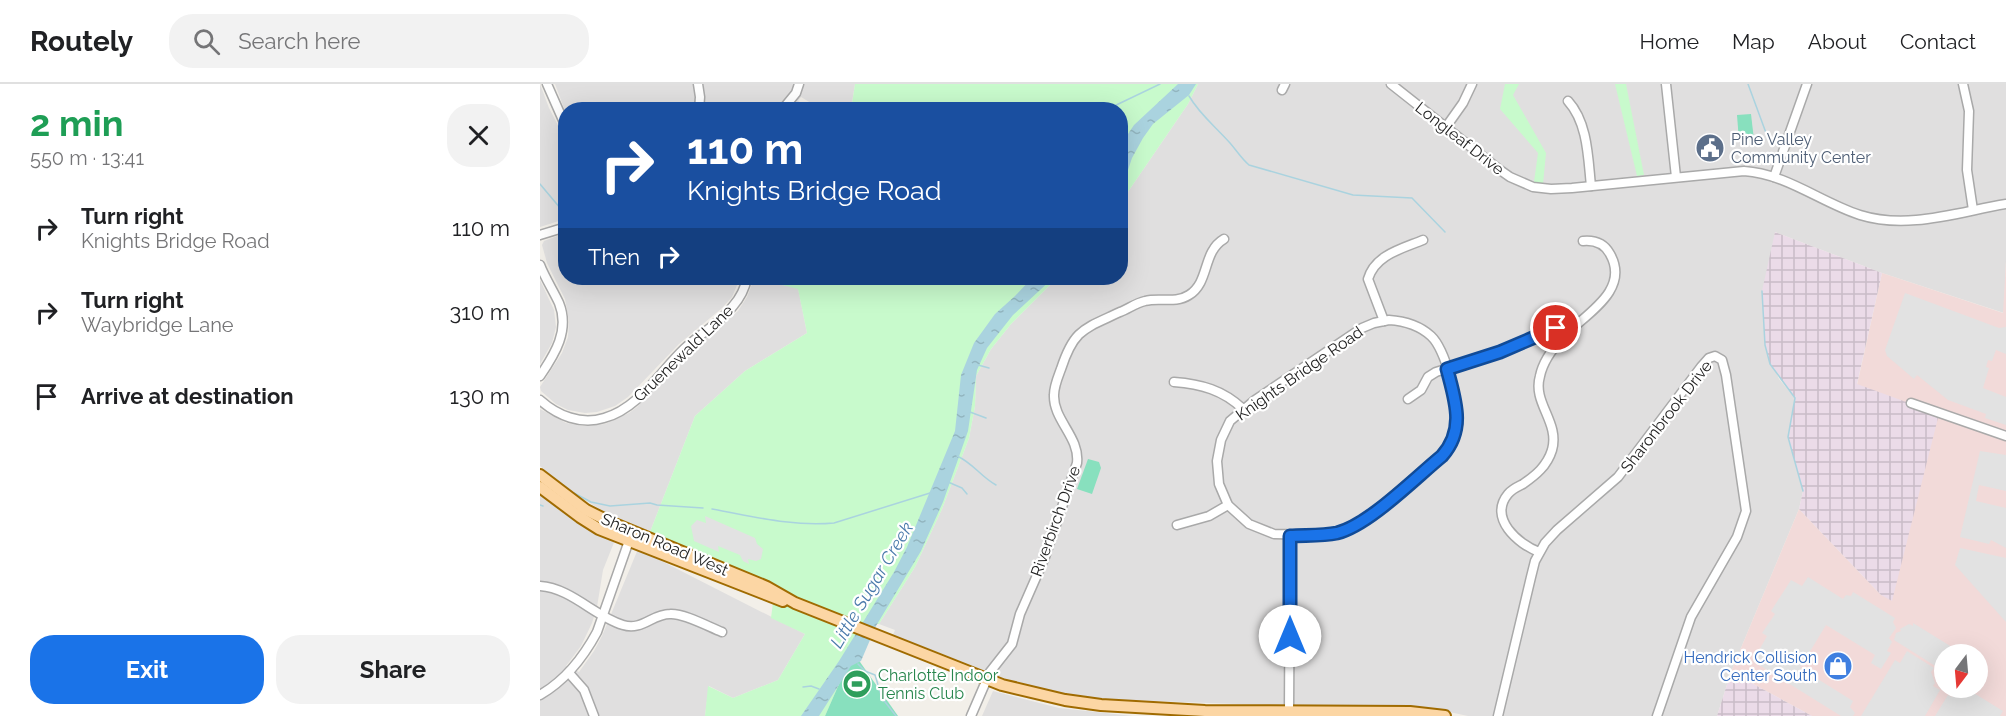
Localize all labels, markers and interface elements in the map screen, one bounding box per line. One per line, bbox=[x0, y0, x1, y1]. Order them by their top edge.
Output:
search box bbox=[169, 14, 589, 68]
text: Routely bbox=[30, 25, 133, 58]
icon: search bbox=[190, 25, 223, 58]
text: Search here bbox=[238, 28, 360, 54]
text: Home bbox=[1640, 29, 1699, 54]
text: Map bbox=[1732, 29, 1775, 54]
text: About bbox=[1808, 29, 1867, 54]
text: Contact bbox=[1900, 29, 1976, 54]
street label: Longleaf Drive bbox=[1411, 98, 1508, 179]
text: 2 min bbox=[30, 102, 123, 144]
button: close bbox=[447, 104, 510, 167]
text: 110 m bbox=[687, 125, 803, 174]
icon: right bbox=[588, 126, 666, 204]
place label: Pine Valley Community Center bbox=[1731, 130, 1871, 167]
public building icon: Pine Valley Community Center bbox=[1694, 132, 1726, 164]
text: 550 m · 13:41 bbox=[30, 146, 144, 170]
text: Knights Bridge Road bbox=[687, 175, 942, 206]
text: Turn right bbox=[81, 203, 184, 229]
icon: right bbox=[30, 212, 63, 245]
text: 110 m bbox=[452, 215, 510, 241]
text: Knights Bridge Road bbox=[81, 229, 270, 253]
icon: right bbox=[652, 240, 685, 273]
text: Then bbox=[588, 244, 640, 270]
text: Turn right bbox=[81, 287, 184, 313]
icon: right bbox=[30, 296, 63, 329]
text: 310 m bbox=[450, 299, 510, 325]
street label: Gruenewald Lane bbox=[630, 301, 737, 406]
pin bbox=[1530, 302, 1581, 353]
icon: arrive bbox=[1539, 311, 1572, 344]
text: Waybridge Lane bbox=[81, 313, 234, 337]
street label: Knights Bridge Road bbox=[1232, 322, 1367, 424]
street label: Sharonbrook Drive bbox=[1617, 356, 1716, 476]
icon: arrive bbox=[30, 380, 63, 413]
text: Arrive at destination bbox=[81, 383, 294, 409]
text: 130 m bbox=[450, 383, 510, 409]
street label: Riverbirch Drive bbox=[1027, 463, 1084, 579]
street label: Sharon Road West bbox=[598, 509, 732, 580]
water label: Little Sugar Creek bbox=[826, 518, 918, 652]
position arrow bbox=[1258, 604, 1322, 668]
button: Exit bbox=[30, 635, 264, 704]
button: Share bbox=[276, 635, 510, 704]
north arrow bbox=[1934, 644, 1988, 698]
map controls bbox=[1934, 644, 1988, 698]
place label: Hendrick Collision Center South bbox=[1683, 648, 1817, 685]
shop icon: Hendrick Collision Center South bbox=[1822, 650, 1854, 682]
place label: Charlotte Indoor Tennis Club bbox=[878, 666, 999, 703]
sports icon: Charlotte Indoor Tennis Club bbox=[841, 668, 873, 700]

